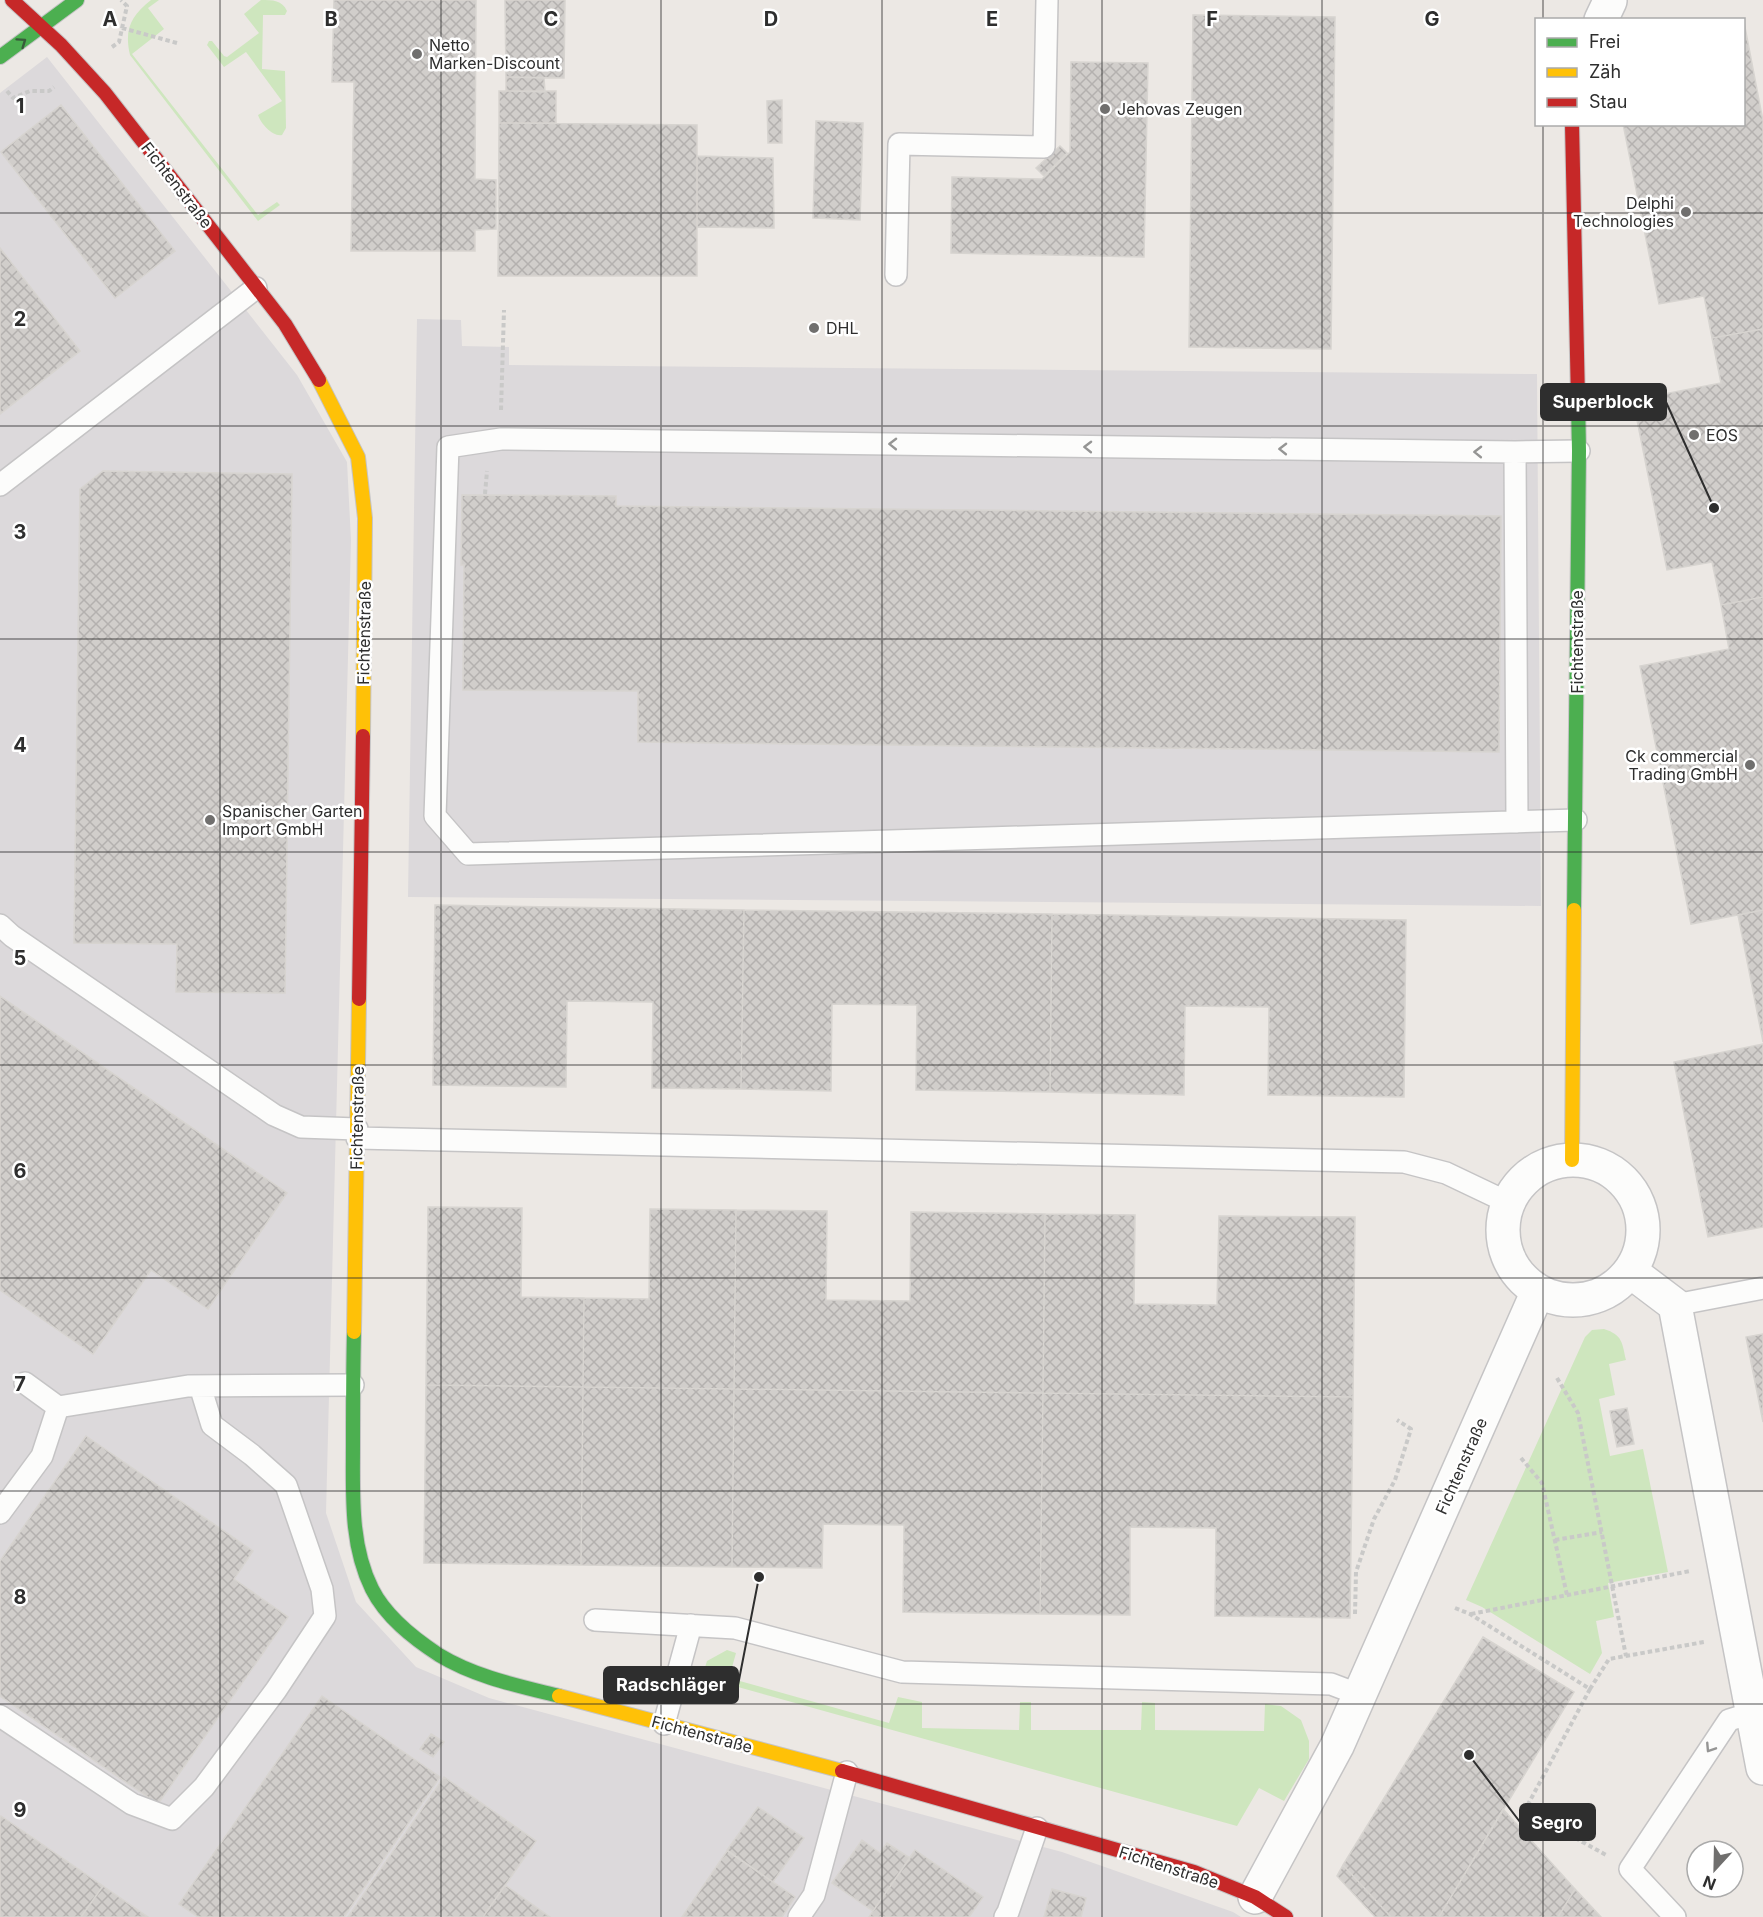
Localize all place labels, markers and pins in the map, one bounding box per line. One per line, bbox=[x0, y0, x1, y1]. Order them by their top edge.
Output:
place label: Netto Marken-Discount bbox=[429, 35, 560, 73]
marker: Netto Marken-Discount bbox=[410, 47, 424, 61]
place label: Jehovas Zeugen bbox=[1117, 99, 1243, 119]
marker: Jehovas Zeugen bbox=[1098, 102, 1112, 116]
place label: Delphi Technologies bbox=[1573, 193, 1674, 231]
marker: Delphi Technologies bbox=[1679, 205, 1693, 219]
place label: DHL bbox=[826, 318, 858, 338]
marker: DHL bbox=[807, 321, 821, 335]
callout: Superblock bbox=[1541, 384, 1666, 420]
place label: EOS bbox=[1706, 425, 1738, 445]
marker: EOS bbox=[1687, 428, 1701, 442]
place label: Ck commercial Trading GmbH bbox=[1625, 746, 1738, 784]
marker: Ck commercial Trading GmbH bbox=[1743, 758, 1757, 772]
place label: Spanischer Garten Import GmbH bbox=[222, 801, 362, 839]
marker: Spanischer Garten Import GmbH bbox=[203, 813, 217, 827]
callout: Radschläger bbox=[604, 1667, 738, 1703]
callout: Segro bbox=[1520, 1804, 1595, 1840]

